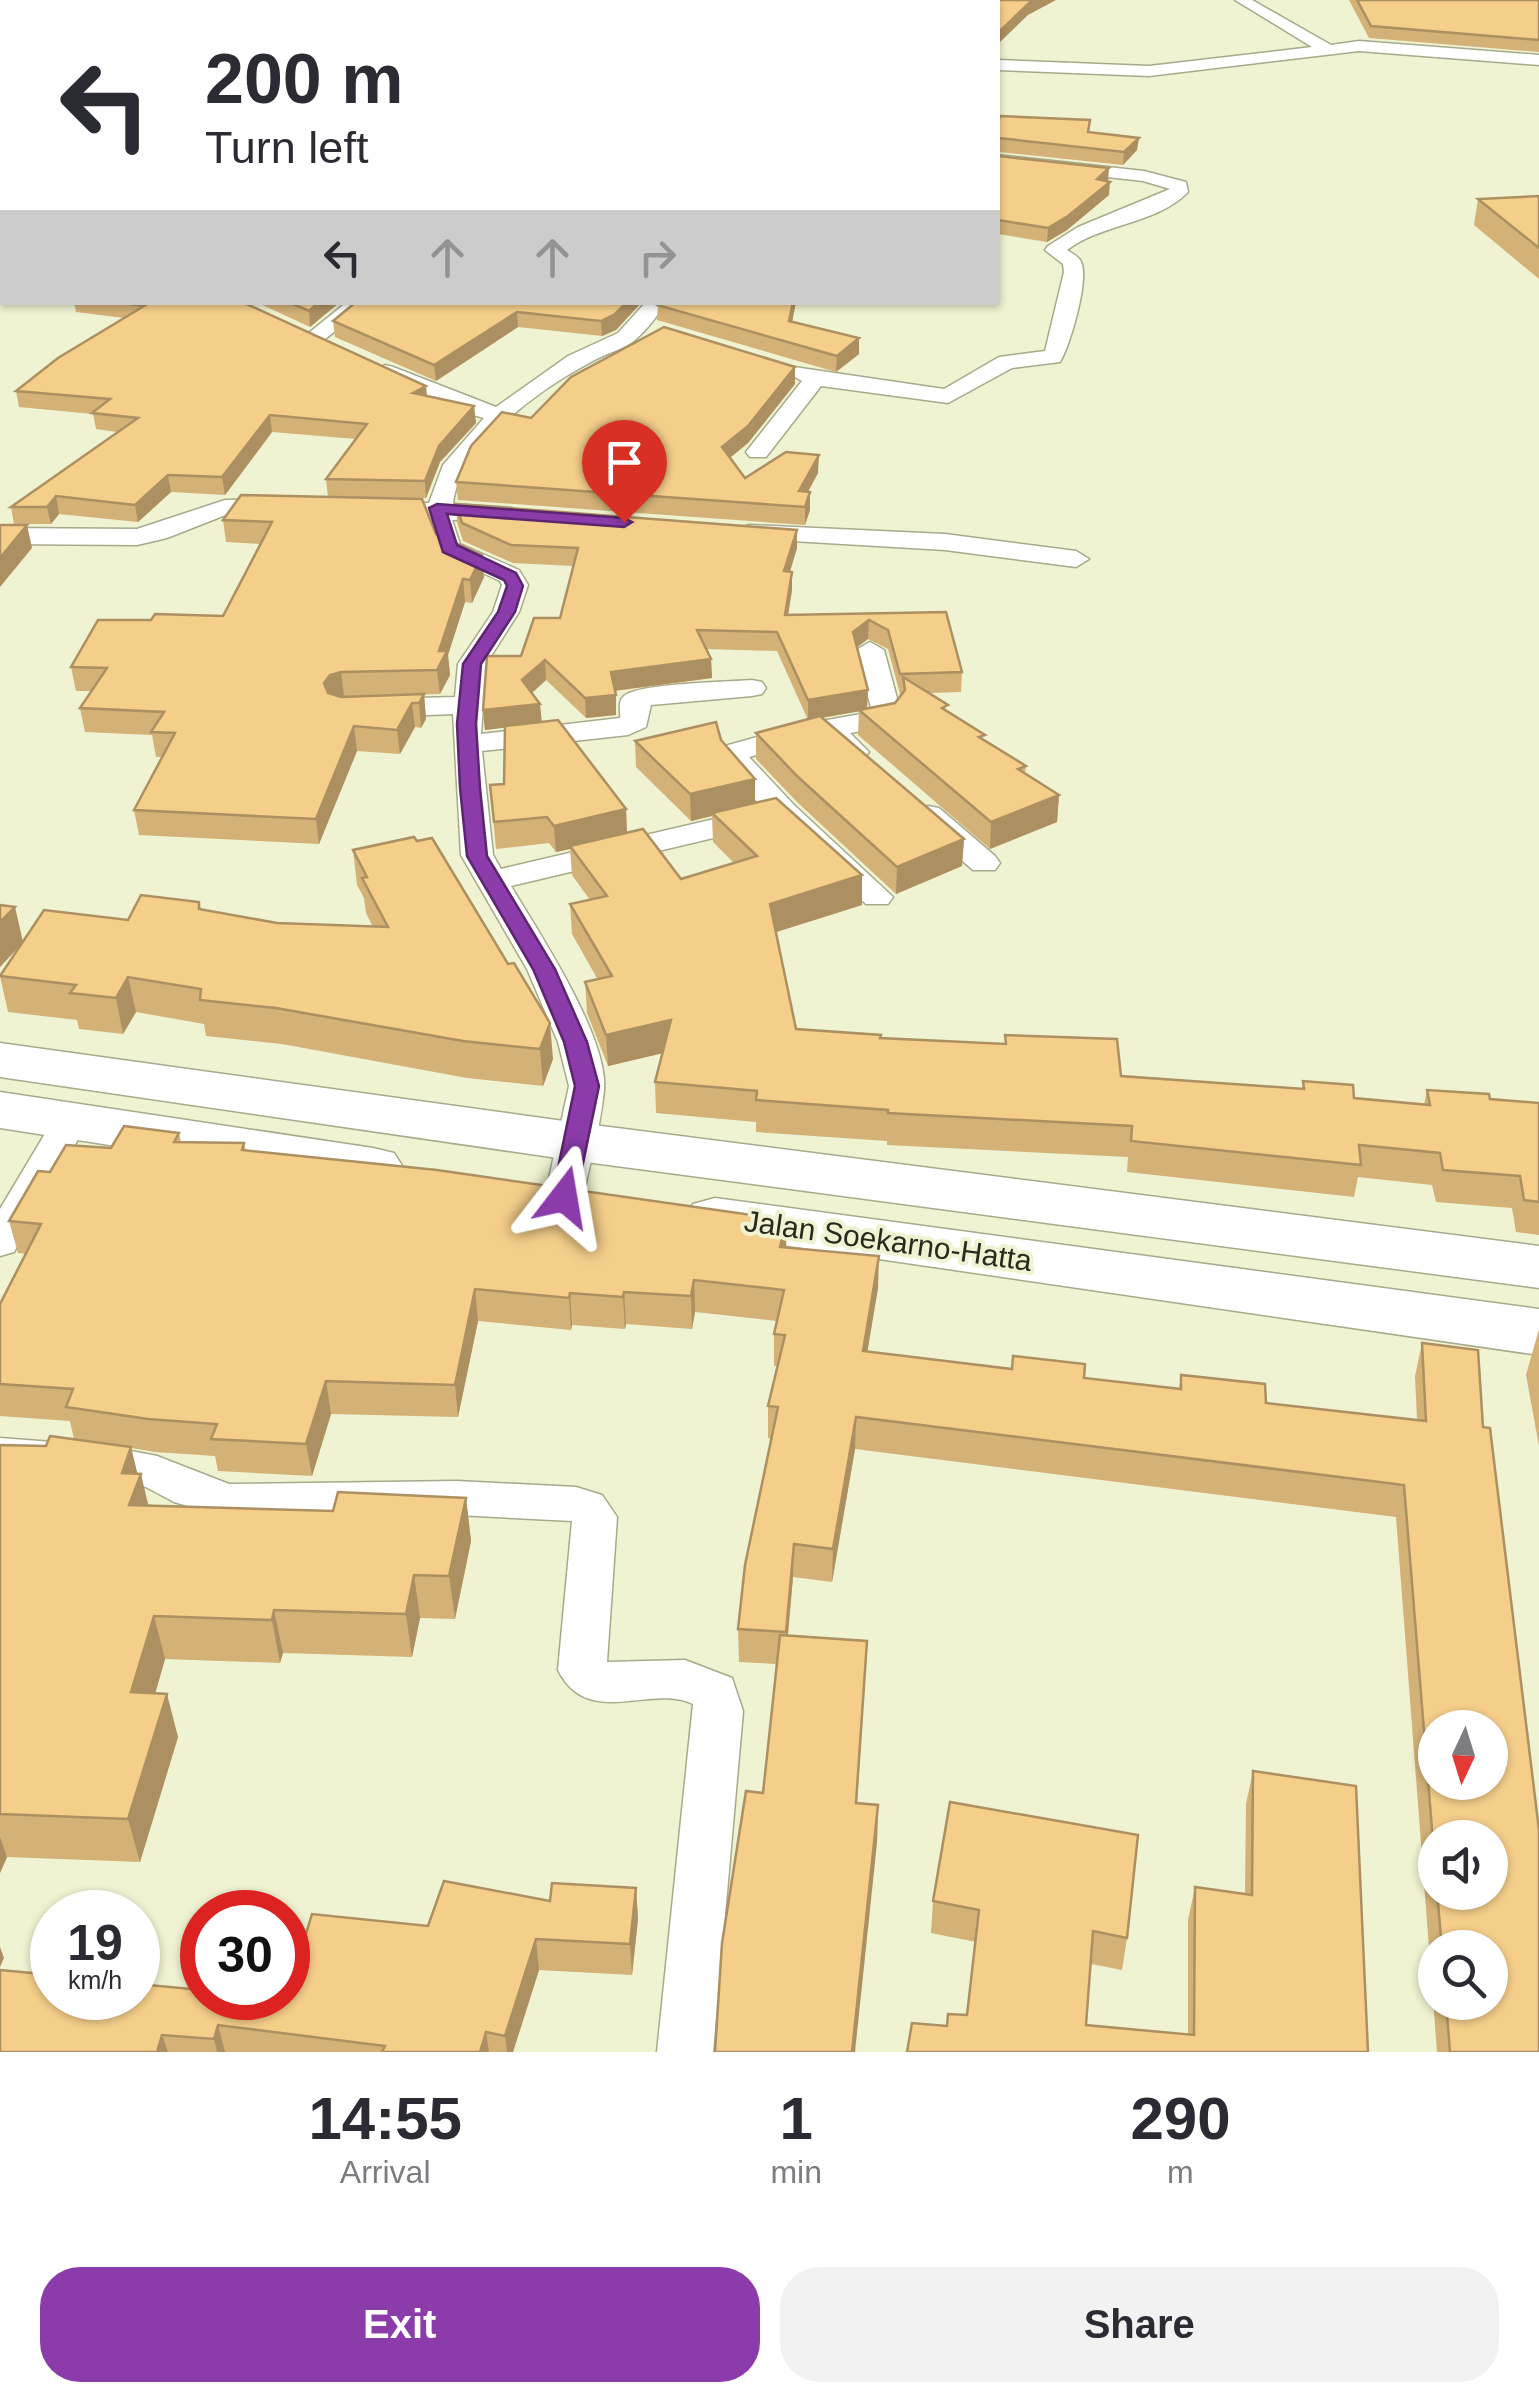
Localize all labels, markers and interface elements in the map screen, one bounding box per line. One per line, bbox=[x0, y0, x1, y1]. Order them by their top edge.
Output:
icon: left bbox=[40, 40, 170, 170]
text: 200 m bbox=[205, 40, 403, 118]
text: Turn left bbox=[205, 122, 368, 173]
icon: left bbox=[315, 230, 370, 285]
icon: ahead bbox=[420, 230, 475, 285]
icon: ahead bbox=[525, 230, 580, 285]
icon: right bbox=[630, 230, 685, 285]
pin bbox=[582, 420, 667, 523]
icon: arrive bbox=[597, 435, 652, 490]
position arrow bbox=[512, 1145, 616, 1249]
street label: Jalan Soekarno-Hatta bbox=[742, 1204, 1034, 1277]
north arrow bbox=[1418, 1710, 1508, 1800]
map controls bbox=[1418, 1710, 1508, 2020]
button: sound bbox=[1418, 1820, 1508, 1910]
speed limit sign: 30 bbox=[180, 1890, 310, 2020]
text: 19 bbox=[67, 1915, 123, 1971]
button: search bbox=[1418, 1930, 1508, 2020]
text: km/h bbox=[68, 1966, 122, 1994]
text: 14:55 bbox=[308, 2085, 462, 2152]
text: 1 bbox=[779, 2085, 813, 2152]
text: 290 bbox=[1130, 2085, 1231, 2152]
text: Arrival bbox=[340, 2154, 431, 2190]
text: min bbox=[770, 2154, 822, 2190]
text: m bbox=[1167, 2154, 1194, 2190]
button: Exit bbox=[40, 2267, 760, 2382]
button: Share bbox=[780, 2267, 1499, 2382]

